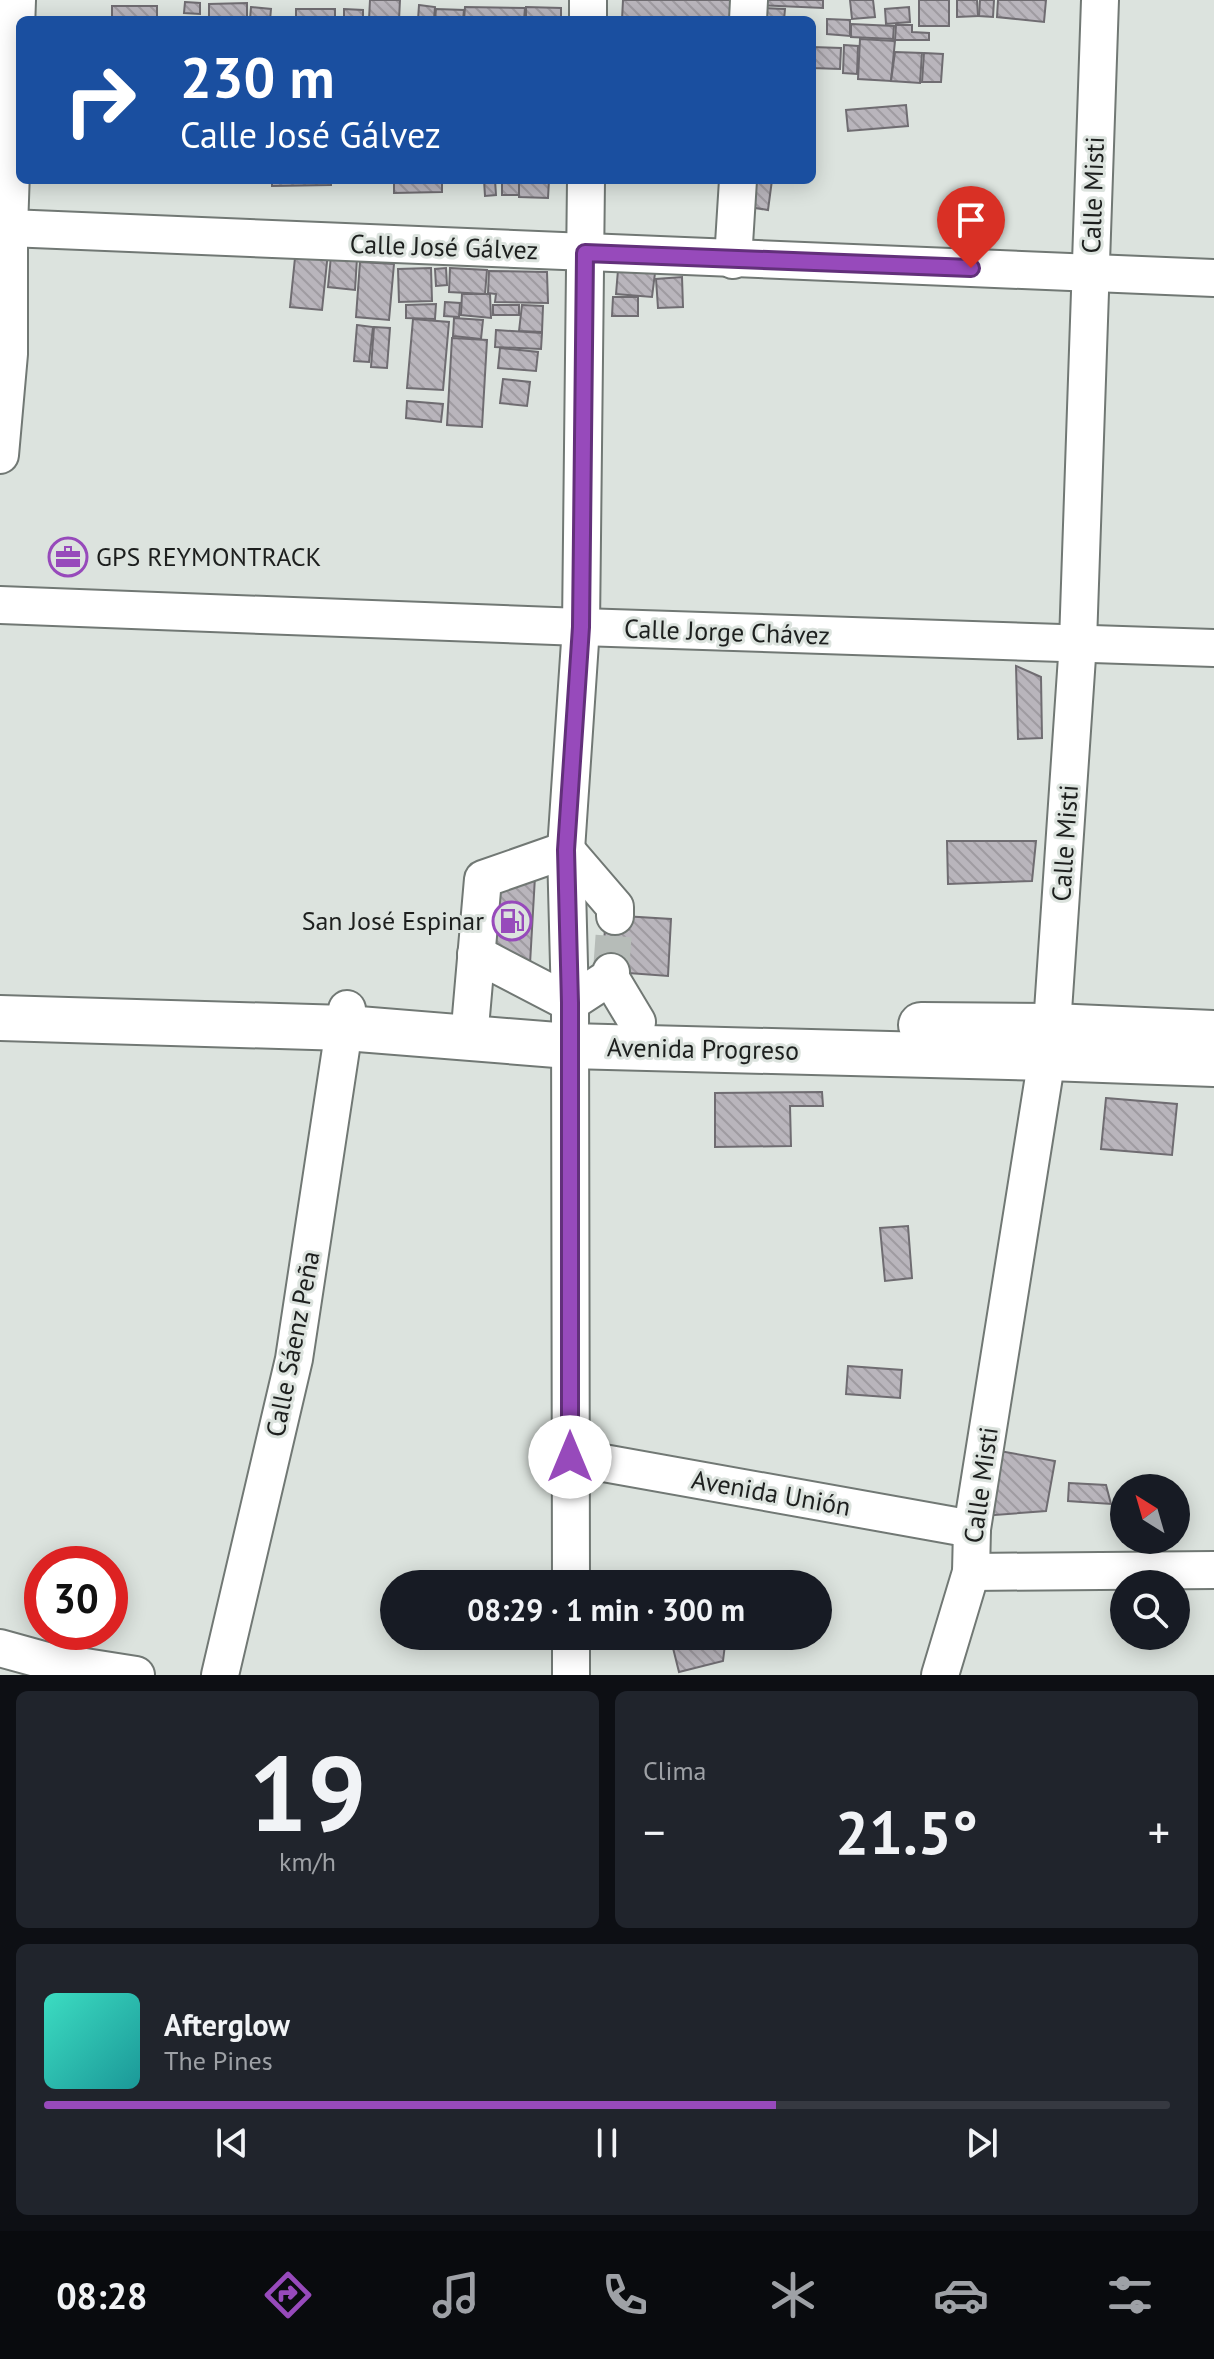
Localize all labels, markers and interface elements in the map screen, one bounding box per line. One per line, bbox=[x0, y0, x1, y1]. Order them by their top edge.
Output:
text: 230 m bbox=[180, 41, 335, 113]
icon: right bbox=[48, 48, 152, 152]
text: Calle José Gálvez bbox=[180, 111, 441, 158]
street label: Calle Misti bbox=[1074, 136, 1111, 254]
pin bbox=[937, 186, 1005, 268]
icon: arrive bbox=[949, 198, 993, 242]
street label: Calle José Gálvez bbox=[349, 227, 539, 266]
office icon: GPS REYMONTRACK bbox=[47, 536, 89, 578]
place label: GPS REYMONTRACK bbox=[96, 540, 321, 573]
street label: Calle Jorge Chávez bbox=[624, 611, 830, 652]
street label: Calle Misti bbox=[1044, 784, 1085, 902]
fuel station icon: San José Espinar bbox=[491, 900, 533, 942]
place label: San José Espinar bbox=[302, 904, 484, 937]
street label: Avenida Progreso bbox=[607, 1030, 799, 1067]
street label: Calle Sáenz Peña bbox=[258, 1248, 327, 1440]
position arrow bbox=[528, 1415, 612, 1499]
street label: Calle Misti bbox=[956, 1425, 1005, 1545]
street label: Avenida Unión bbox=[689, 1462, 853, 1523]
north arrow bbox=[1110, 1474, 1190, 1554]
map controls bbox=[1110, 1474, 1190, 1650]
speed limit sign: 30 bbox=[24, 1546, 128, 1650]
button: search bbox=[1110, 1570, 1190, 1650]
text: 08:29 · 1 min · 300 m bbox=[467, 1590, 745, 1629]
text: 19 bbox=[249, 1725, 366, 1860]
text: Clima bbox=[643, 1754, 706, 1787]
text: 21.5° bbox=[835, 1793, 978, 1871]
text: − bbox=[643, 1803, 665, 1860]
text: + bbox=[1148, 1803, 1170, 1860]
text: km/h bbox=[279, 1845, 336, 1878]
text: Afterglow bbox=[164, 2005, 290, 2044]
text: The Pines bbox=[164, 2044, 273, 2077]
icon: previous bbox=[210, 2121, 254, 2165]
icon: pause bbox=[585, 2121, 629, 2165]
icon: next bbox=[960, 2121, 1004, 2165]
icon: directions bbox=[260, 2267, 316, 2323]
icon: music bbox=[428, 2267, 484, 2323]
icon: phone bbox=[597, 2267, 653, 2323]
icon: climate bbox=[765, 2267, 821, 2323]
icon: car bbox=[933, 2267, 989, 2323]
icon: filters bbox=[1102, 2267, 1158, 2323]
text: 08:28 bbox=[56, 2272, 148, 2319]

